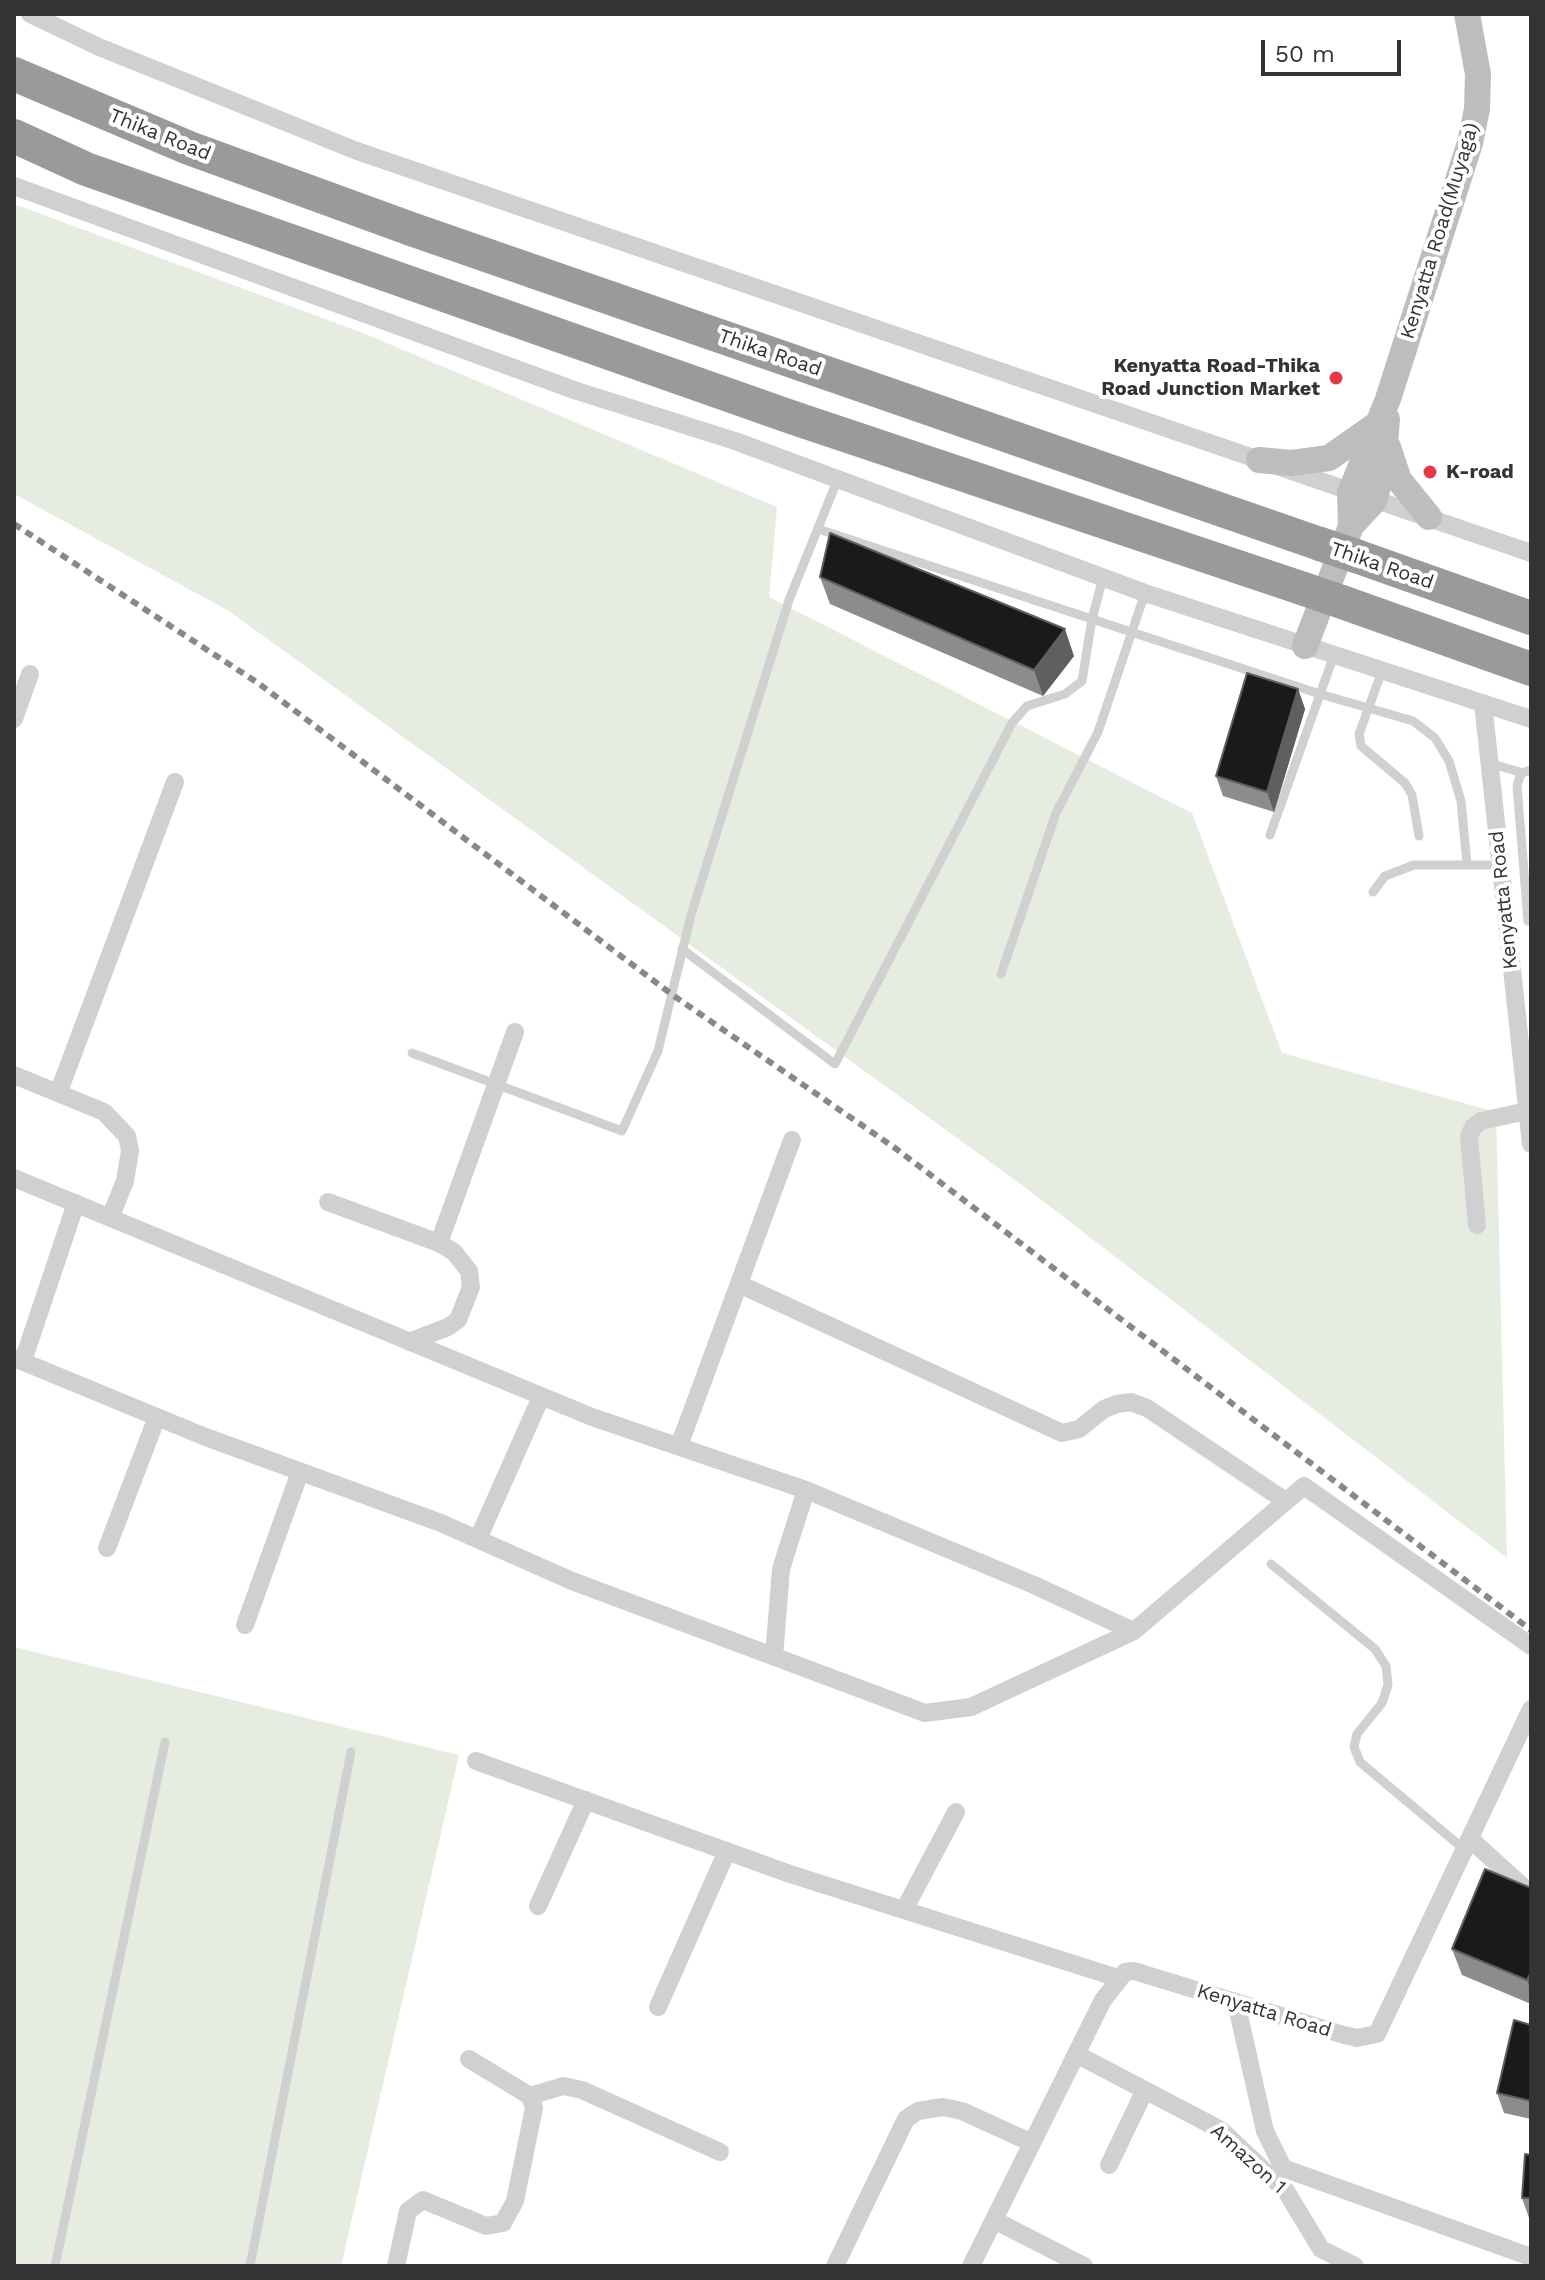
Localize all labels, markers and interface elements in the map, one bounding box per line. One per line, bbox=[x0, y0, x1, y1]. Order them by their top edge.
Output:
scale bar bbox=[1265, 24, 1405, 74]
text: 50 m bbox=[1275, 40, 1335, 68]
street label: Thika Road bbox=[106, 104, 214, 166]
street label: Kenyatta Road(Muyaga) bbox=[1396, 120, 1484, 342]
street label: Thika Road bbox=[715, 324, 825, 382]
place label: Kenyatta Road-Thika Road Junction Market bbox=[1101, 354, 1320, 401]
marker: Kenyatta Road-Thika Road Junction Market bbox=[1327, 369, 1345, 387]
place label: K-road bbox=[1446, 460, 1514, 484]
marker: K-road bbox=[1421, 463, 1439, 481]
street label: Thika Road bbox=[1327, 537, 1437, 595]
street label: Kenyatta Road bbox=[1485, 829, 1523, 971]
street label: Kenyatta Road bbox=[1194, 1979, 1334, 2043]
street label: Amazon 1 bbox=[1205, 2119, 1291, 2199]

